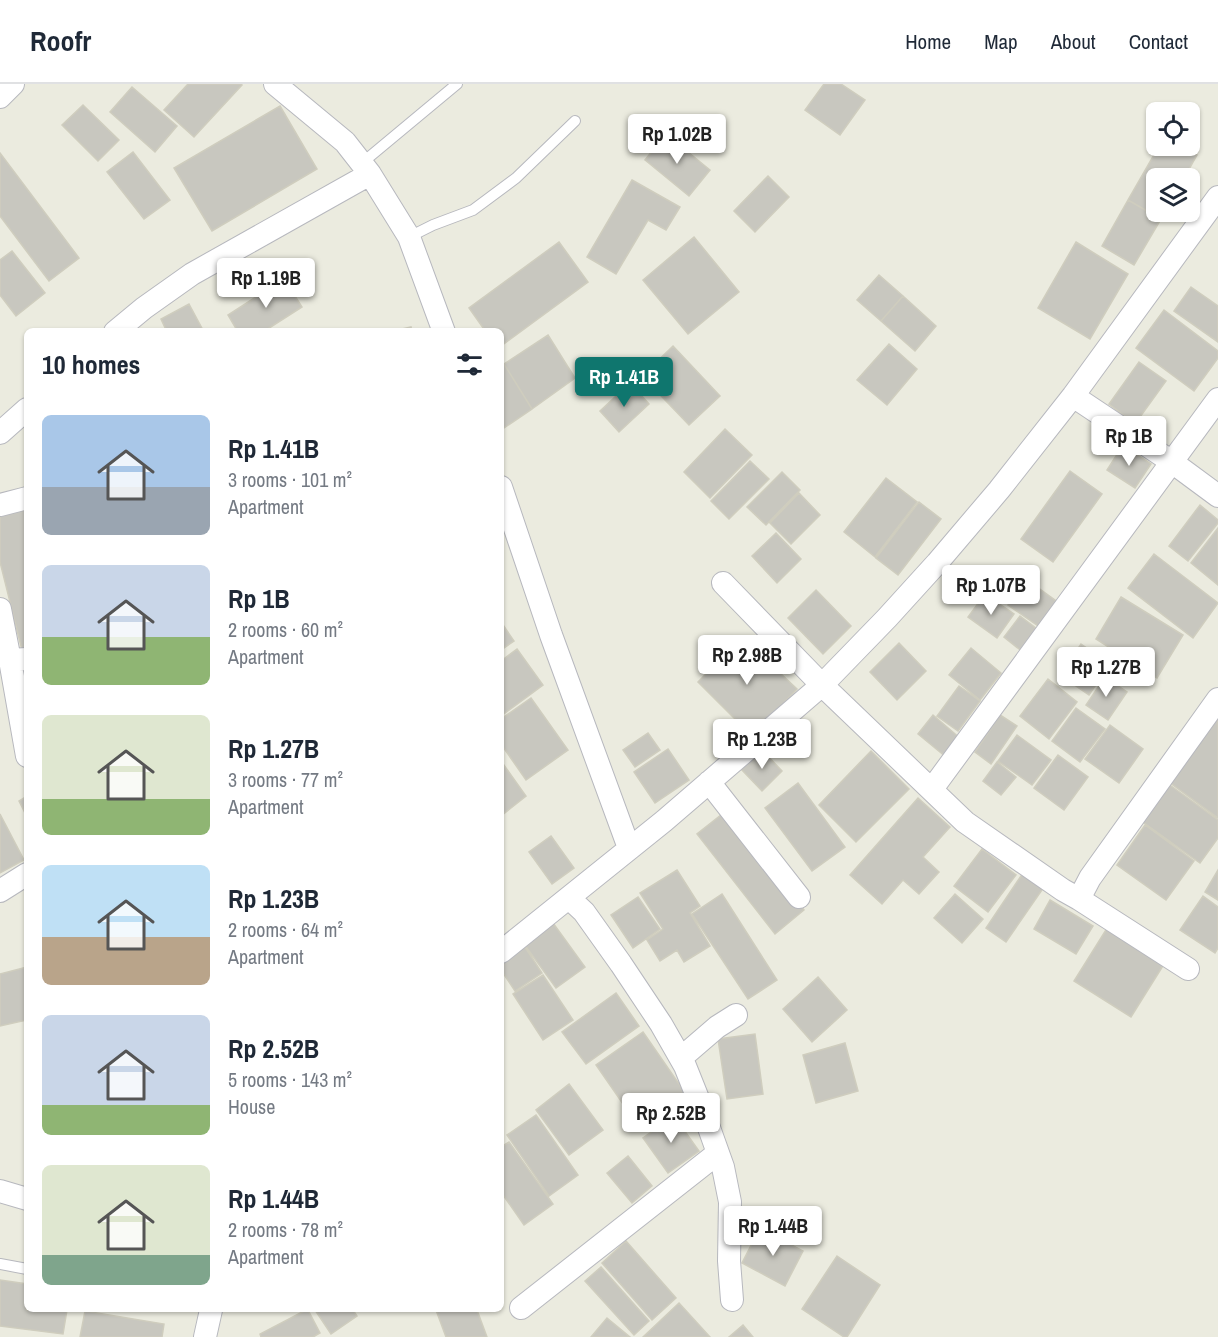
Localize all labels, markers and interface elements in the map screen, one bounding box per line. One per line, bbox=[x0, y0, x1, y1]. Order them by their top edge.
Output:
text: Roofr bbox=[30, 22, 91, 60]
text: Home bbox=[905, 27, 951, 56]
text: Map bbox=[984, 27, 1018, 56]
text: About bbox=[1051, 27, 1096, 56]
text: Contact bbox=[1129, 27, 1188, 56]
map controls bbox=[1146, 102, 1200, 222]
button: locate bbox=[1146, 102, 1200, 156]
pin: Rp 1.02B bbox=[615, 114, 739, 165]
text: Rp 1.02B bbox=[642, 120, 712, 147]
button: layers bbox=[1146, 168, 1200, 222]
pin: Rp 1.19B bbox=[204, 258, 328, 309]
text: Rp 1.19B bbox=[231, 264, 301, 291]
text: 10 homes bbox=[42, 347, 140, 382]
icon: filters bbox=[453, 348, 486, 381]
pin: Rp 1.41B bbox=[562, 357, 686, 408]
text: Rp 1.41B bbox=[589, 363, 659, 390]
pin: Rp 1B bbox=[1087, 416, 1171, 467]
text: Rp 1B bbox=[1105, 422, 1153, 449]
text: Rp 1.41B bbox=[228, 431, 319, 466]
icon: home bbox=[90, 439, 162, 511]
text: 3 rooms · 101 m² bbox=[228, 466, 352, 493]
text: Apartment bbox=[228, 493, 304, 520]
pin: Rp 1.07B bbox=[929, 565, 1053, 616]
text: Rp 1.07B bbox=[956, 571, 1026, 598]
text: Rp 1B bbox=[228, 581, 290, 616]
icon: home bbox=[90, 589, 162, 661]
text: 2 rooms · 60 m² bbox=[228, 616, 343, 643]
pin: Rp 2.98B bbox=[685, 635, 809, 686]
text: Rp 2.98B bbox=[712, 641, 782, 668]
text: Apartment bbox=[228, 643, 304, 670]
pin: Rp 1.27B bbox=[1044, 647, 1168, 698]
text: Rp 1.27B bbox=[1071, 653, 1141, 680]
pin: Rp 1.23B bbox=[700, 719, 824, 770]
text: Rp 1.23B bbox=[727, 725, 797, 752]
text: Rp 1.27B bbox=[228, 731, 319, 766]
icon: home bbox=[90, 739, 162, 811]
text: 3 rooms · 77 m² bbox=[228, 766, 343, 793]
text: Apartment bbox=[228, 793, 304, 820]
text: Rp 1.23B bbox=[228, 881, 319, 916]
icon: home bbox=[90, 889, 162, 961]
text: 2 rooms · 64 m² bbox=[228, 916, 343, 943]
text: Apartment bbox=[228, 943, 304, 970]
text: Rp 2.52B bbox=[228, 1031, 319, 1066]
icon: home bbox=[90, 1039, 162, 1111]
text: 5 rooms · 143 m² bbox=[228, 1066, 352, 1093]
text: House bbox=[228, 1093, 275, 1120]
pin: Rp 2.52B bbox=[609, 1093, 733, 1144]
text: Rp 2.52B bbox=[636, 1099, 706, 1126]
text: Rp 1.44B bbox=[228, 1181, 319, 1216]
icon: home bbox=[90, 1189, 162, 1261]
pin: Rp 1.44B bbox=[711, 1206, 835, 1257]
text: Rp 1.44B bbox=[738, 1212, 808, 1239]
text: 2 rooms · 78 m² bbox=[228, 1216, 343, 1243]
text: Apartment bbox=[228, 1243, 304, 1270]

